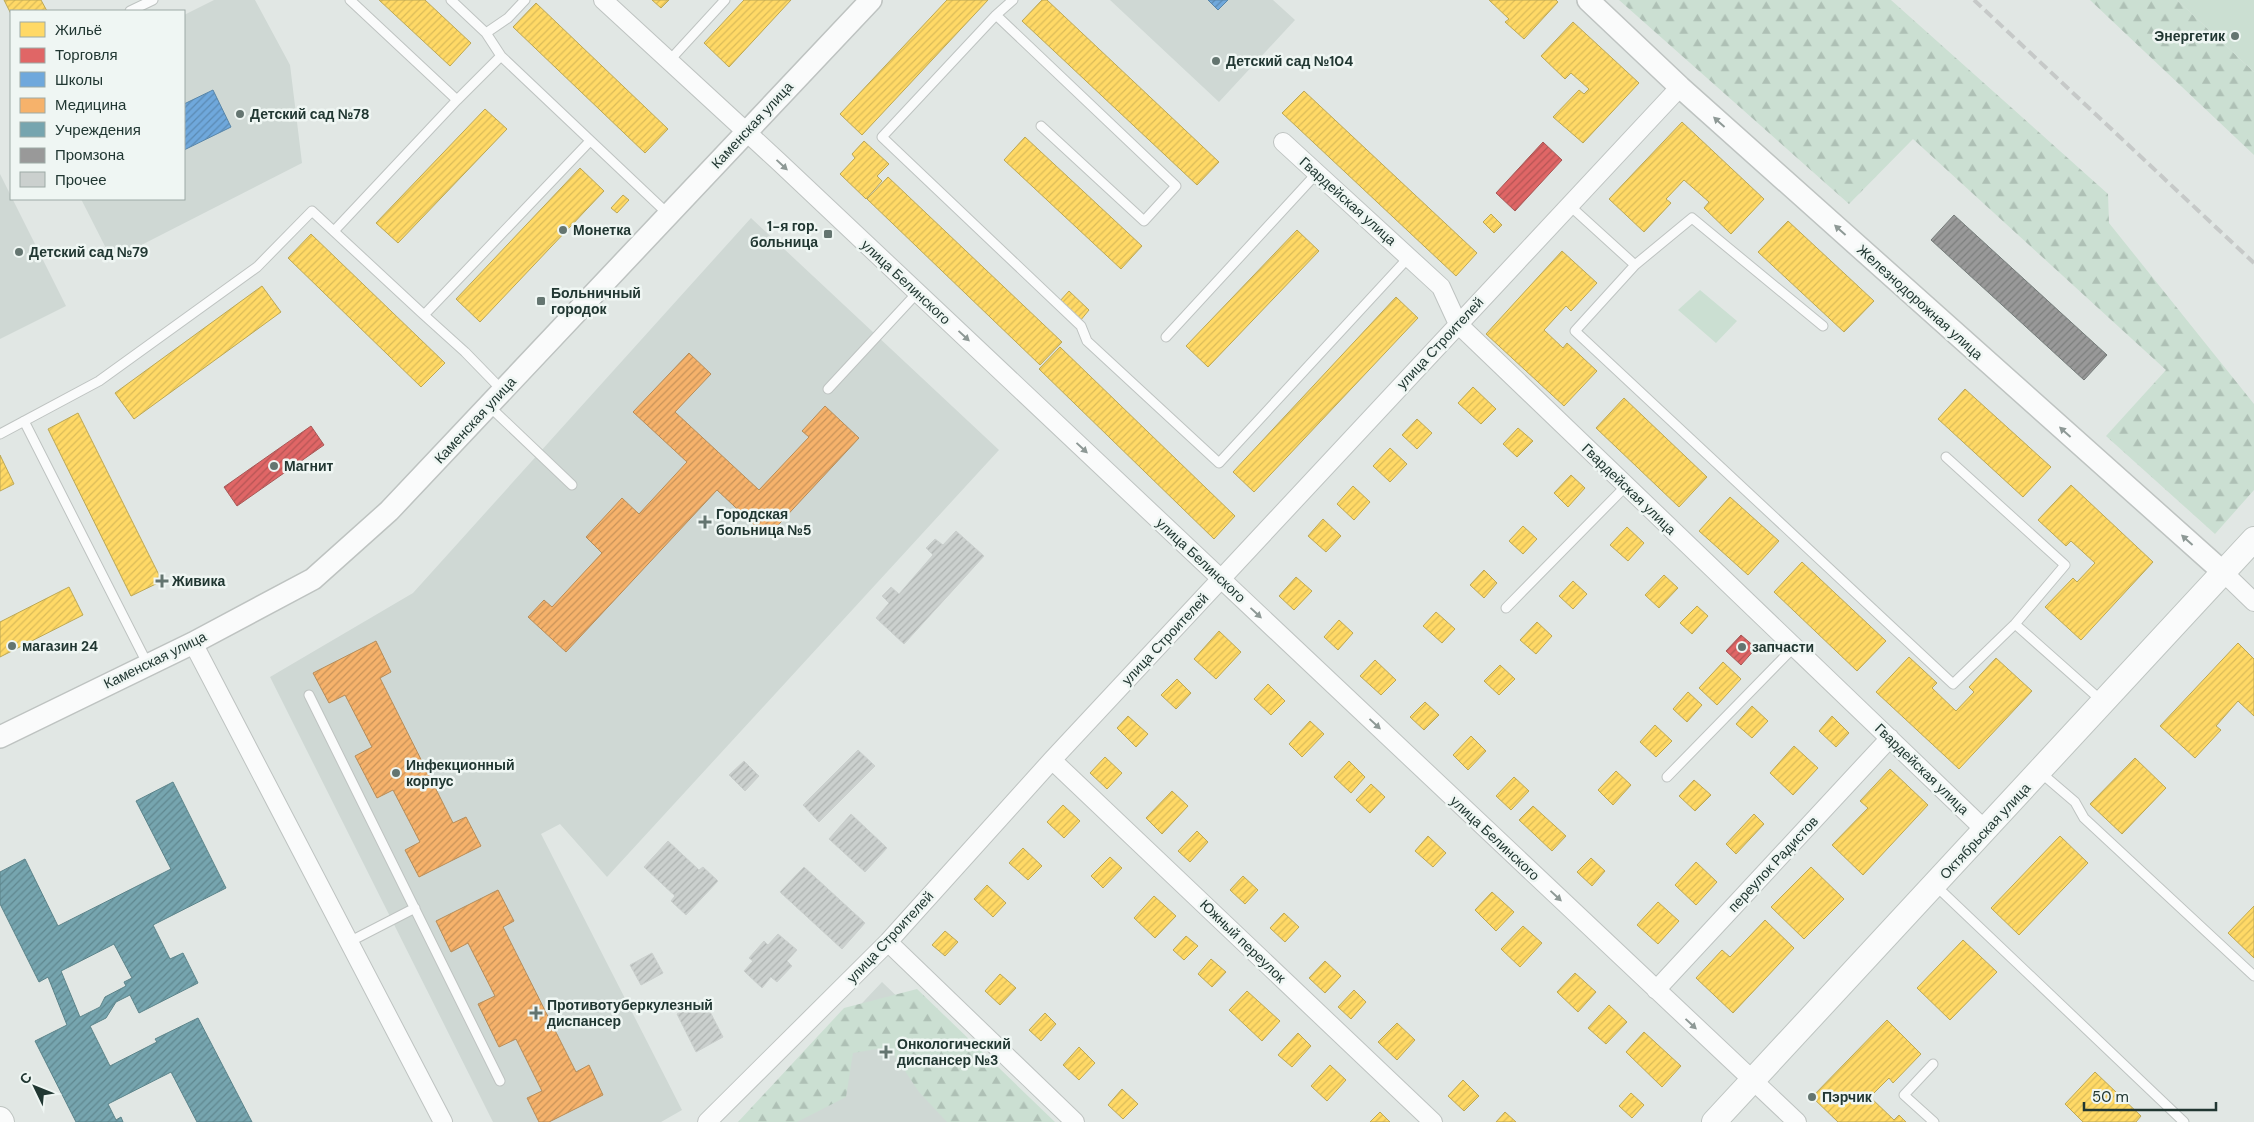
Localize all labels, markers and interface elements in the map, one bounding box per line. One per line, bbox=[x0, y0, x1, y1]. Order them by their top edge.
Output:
legend bbox=[10, 10, 185, 200]
text: Жильё bbox=[55, 20, 102, 40]
place label: Энергетик bbox=[2154, 27, 2226, 45]
marker: Энергетик bbox=[2229, 30, 2241, 42]
text: Торговля bbox=[55, 45, 118, 65]
place label: Детский сад №104 bbox=[1226, 52, 1353, 70]
marker: Детский сад №104 bbox=[1210, 55, 1222, 67]
text: Школы bbox=[55, 70, 103, 90]
street label: Каменская улица bbox=[707, 78, 797, 172]
text: Медицина bbox=[55, 95, 127, 115]
place label: Детский сад №78 bbox=[250, 105, 370, 123]
marker: Детский сад №78 bbox=[234, 108, 246, 120]
one-way arrow bbox=[1713, 116, 1725, 128]
text: Учреждения bbox=[55, 120, 141, 140]
text: Промзона bbox=[55, 145, 125, 165]
street label: Гвардейская улица bbox=[1296, 153, 1400, 249]
one-way arrow bbox=[776, 159, 788, 171]
text: Прочее bbox=[55, 170, 107, 190]
place label: 1-я гор. больница bbox=[750, 217, 818, 251]
place label: Монетка bbox=[573, 221, 631, 239]
marker: Монетка bbox=[557, 224, 569, 236]
one-way arrow bbox=[1834, 224, 1846, 236]
marker: 1-я гор. больница bbox=[822, 228, 834, 240]
street label: улица Белинского bbox=[857, 236, 955, 328]
street label: Железнодорожная улица bbox=[1853, 241, 1987, 363]
place label: Детский сад №79 bbox=[29, 243, 149, 261]
marker: Детский сад №79 bbox=[13, 246, 25, 258]
place label: Больничный городок bbox=[551, 284, 641, 318]
street label: улица Строителей bbox=[1393, 293, 1487, 393]
marker: Больничный городок bbox=[535, 295, 547, 307]
one-way arrow bbox=[958, 330, 970, 342]
street label: Каменская улица bbox=[430, 373, 520, 467]
one-way arrow bbox=[2059, 426, 2072, 437]
street label: Гвардейская улица bbox=[1578, 439, 1680, 539]
one-way arrow bbox=[1076, 442, 1088, 454]
place label: Магнит bbox=[284, 457, 334, 475]
marker: Магнит bbox=[268, 460, 280, 472]
place label: Городская больница №5 bbox=[716, 505, 812, 539]
street label: улица Белинского bbox=[1152, 514, 1250, 606]
marker: Городская больница №5 bbox=[698, 515, 712, 529]
one-way arrow bbox=[2181, 534, 2193, 546]
place label: Живика bbox=[171, 572, 225, 590]
marker: Живика bbox=[156, 575, 168, 587]
street label: улица Строителей bbox=[1118, 589, 1212, 689]
one-way arrow bbox=[1250, 607, 1262, 619]
street label: Каменская улица bbox=[101, 627, 210, 693]
place label: магазин 24 bbox=[22, 637, 98, 655]
place label: запчасти bbox=[1752, 638, 1814, 656]
marker: магазин 24 bbox=[6, 640, 18, 652]
marker: запчасти bbox=[1736, 641, 1748, 653]
one-way arrow bbox=[1368, 718, 1380, 730]
street label: Гвардейская улица bbox=[1871, 719, 1973, 819]
place label: Инфекционный корпус bbox=[406, 756, 515, 790]
marker: Инфекционный корпус bbox=[390, 767, 402, 779]
street label: Октябрьская улица bbox=[1936, 779, 2034, 883]
street label: улица Белинского bbox=[1446, 792, 1544, 884]
street label: переулок Радистов bbox=[1724, 812, 1822, 916]
street label: улица Строителей bbox=[843, 887, 937, 987]
one-way arrow bbox=[1550, 890, 1562, 902]
street label: Южный переулок bbox=[1196, 895, 1290, 987]
place label: Противотуберкулезный диспансер bbox=[547, 996, 713, 1030]
marker: Противотуберкулезный диспансер bbox=[529, 1006, 543, 1020]
one-way arrow bbox=[1685, 1018, 1697, 1030]
place label: Онкологический диспансер №3 bbox=[897, 1035, 1011, 1069]
marker: Онкологический диспансер №3 bbox=[879, 1045, 893, 1059]
north arrow bbox=[10, 1062, 60, 1112]
text: С bbox=[15, 1068, 36, 1088]
scale bar bbox=[2084, 1080, 2216, 1112]
text: 50 m bbox=[2092, 1087, 2129, 1107]
place label: Пэрчик bbox=[1822, 1088, 1873, 1106]
marker: Пэрчик bbox=[1806, 1091, 1818, 1103]

